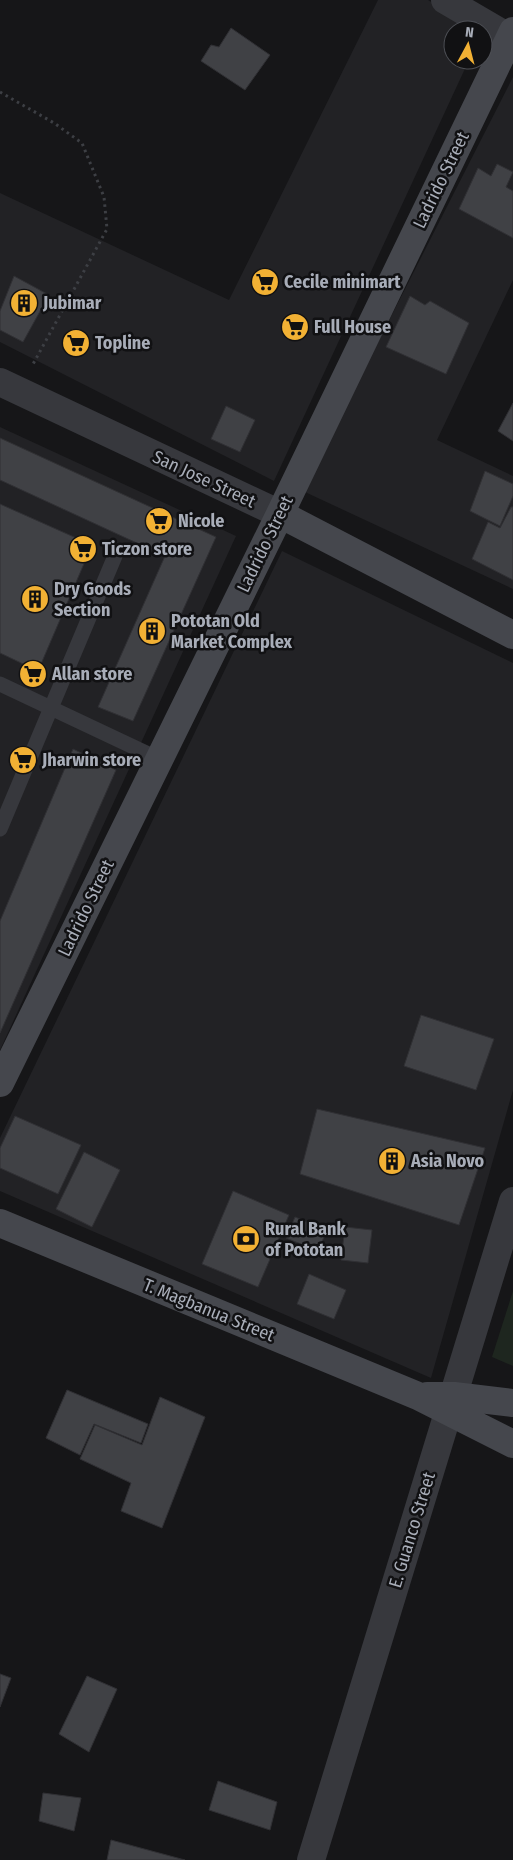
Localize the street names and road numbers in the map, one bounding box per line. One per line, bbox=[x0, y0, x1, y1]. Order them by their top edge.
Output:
street label: Ladrido Street bbox=[408, 128, 474, 232]
street label: San Jose Street bbox=[149, 446, 259, 512]
street label: Ladrido Street bbox=[232, 492, 298, 596]
street label: Ladrido Street bbox=[53, 856, 119, 960]
street label: T. Magbanua Street bbox=[140, 1274, 278, 1346]
street label: E. Guanco Street bbox=[384, 1469, 440, 1591]

